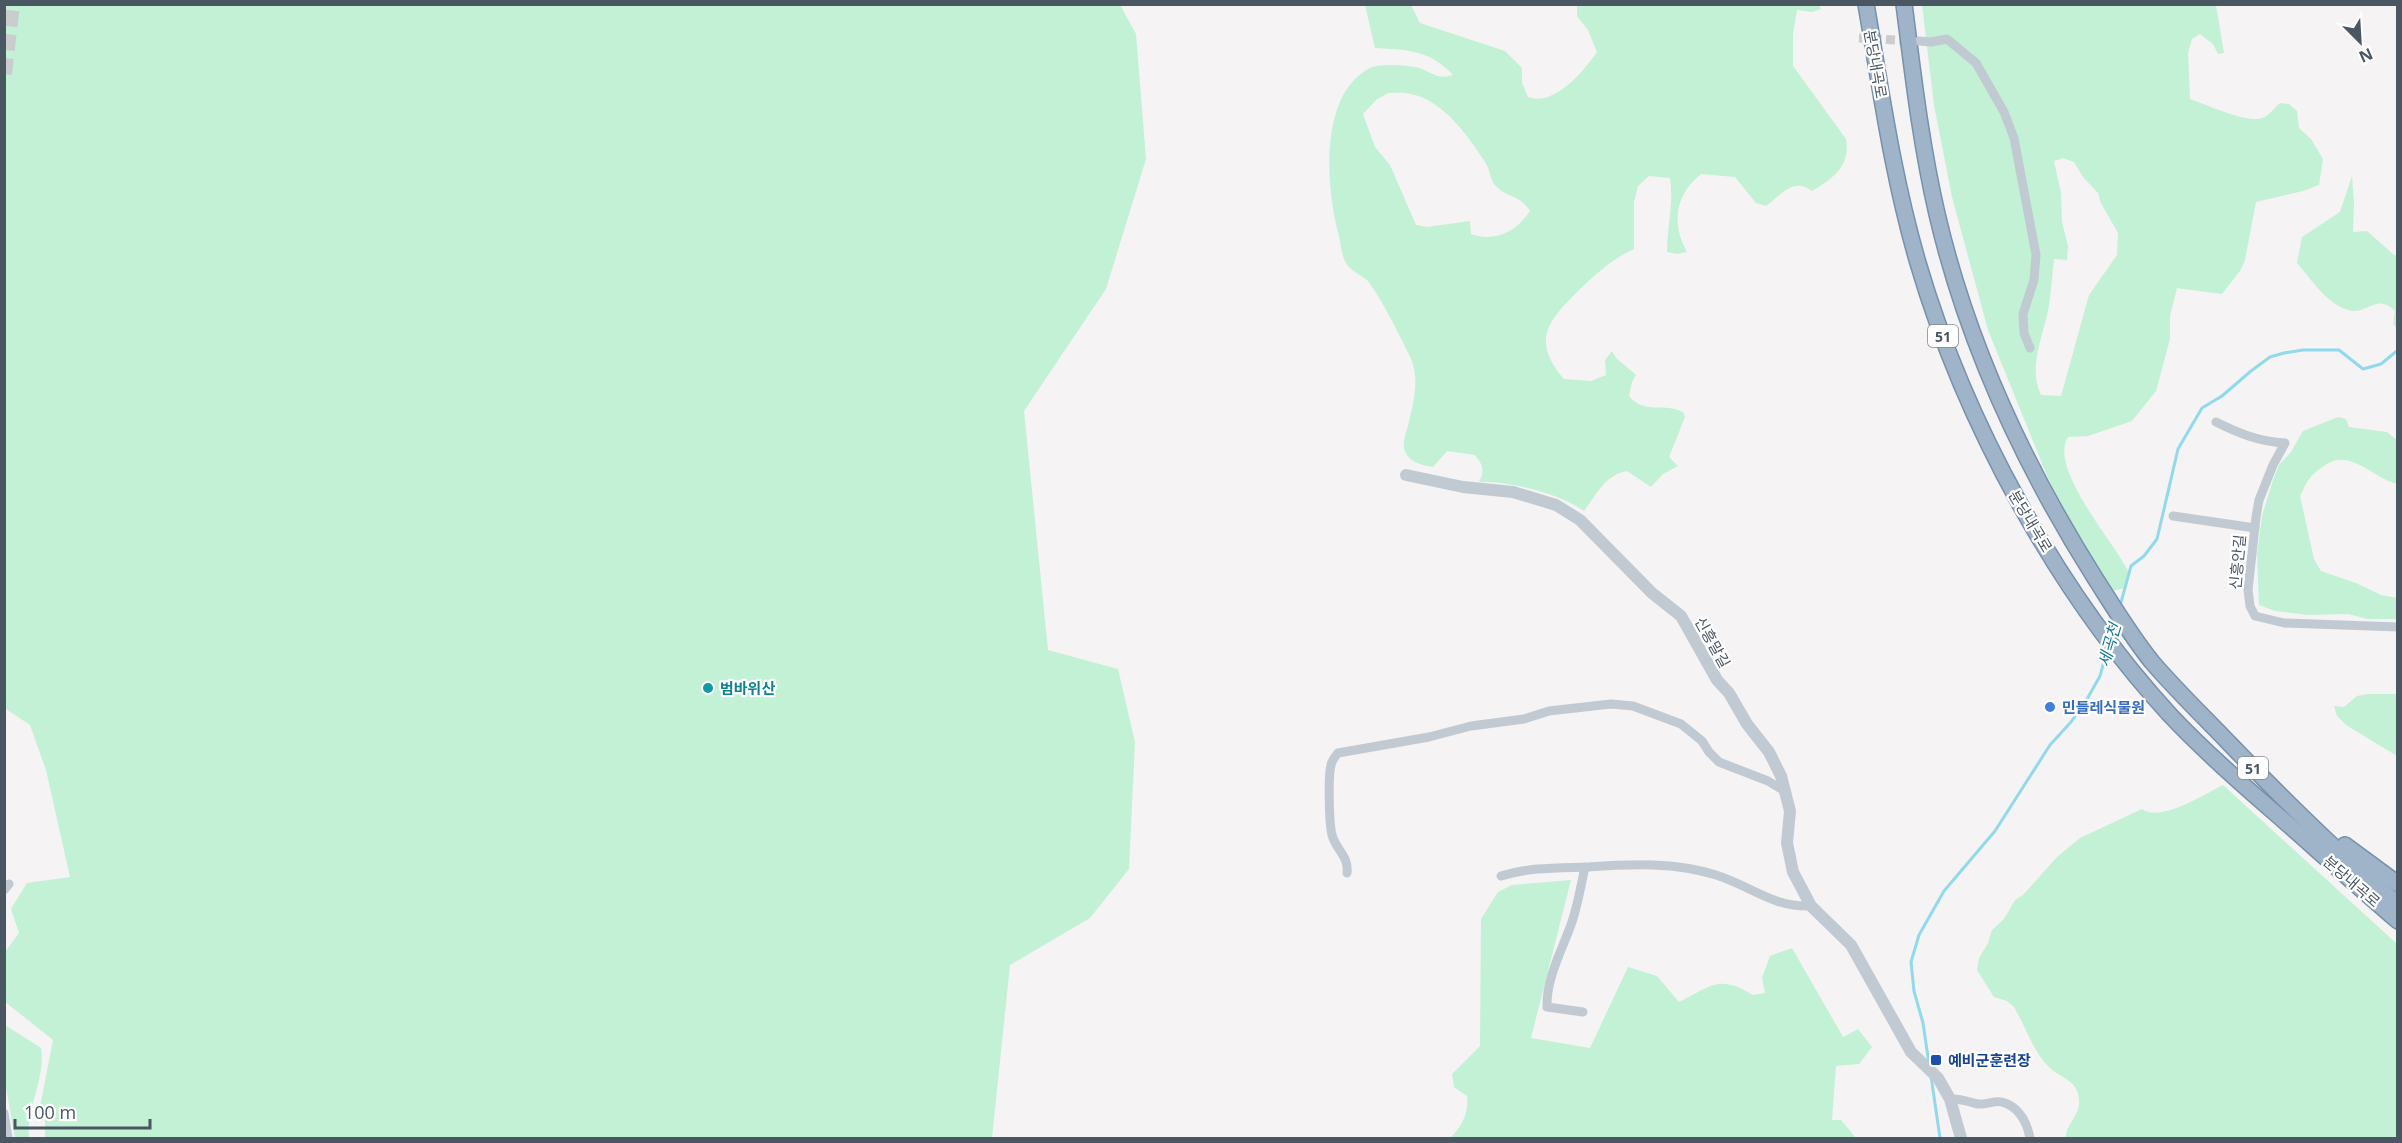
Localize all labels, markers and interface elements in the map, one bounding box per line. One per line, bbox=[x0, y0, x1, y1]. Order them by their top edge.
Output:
north arrow bbox=[2330, 12, 2390, 72]
street label: 분당내곡로 bbox=[1860, 28, 1892, 100]
text: N bbox=[2356, 43, 2377, 68]
road number: 51 bbox=[1928, 325, 1958, 347]
street label: 분당내곡로 bbox=[2005, 486, 2057, 556]
street label: 신흥안길 bbox=[2225, 534, 2249, 590]
street label: 신흥말길 bbox=[1691, 613, 1735, 671]
water label: 세곡천 bbox=[2092, 619, 2126, 669]
place label: 범바위산 bbox=[720, 678, 775, 698]
marker: 범바위산 bbox=[701, 681, 715, 695]
place label: 민들레식물원 bbox=[2062, 697, 2145, 717]
marker: 민들레식물원 bbox=[2043, 700, 2057, 714]
road number: 51 bbox=[2238, 757, 2268, 779]
street label: 분당내곡로 bbox=[2319, 851, 2385, 911]
place label: 예비군훈련장 bbox=[1948, 1050, 2031, 1070]
marker: 예비군훈련장 bbox=[1929, 1053, 1943, 1067]
scale bar bbox=[15, 1092, 150, 1130]
text: 100 m bbox=[24, 1100, 76, 1124]

